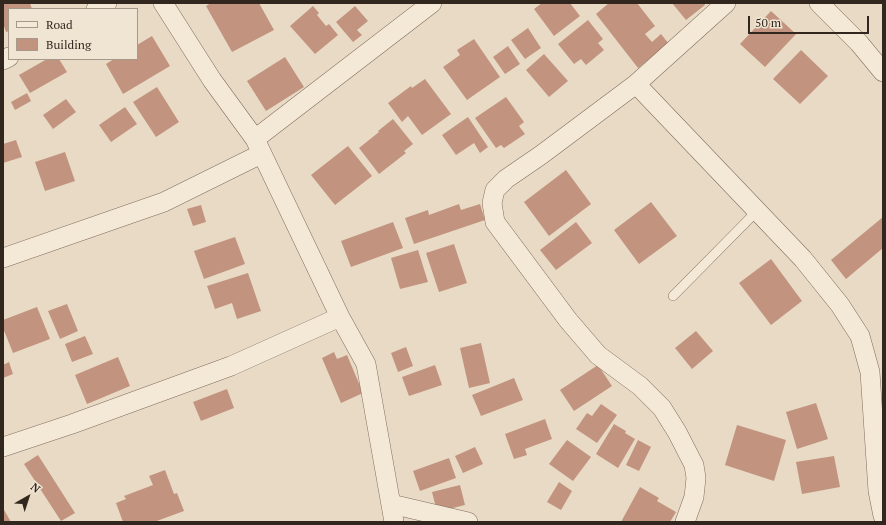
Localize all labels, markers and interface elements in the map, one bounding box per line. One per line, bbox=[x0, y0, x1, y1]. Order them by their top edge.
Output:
legend bbox=[8, 8, 138, 60]
scale bar bbox=[750, 8, 871, 34]
text: 50 m bbox=[755, 15, 781, 30]
text: Road bbox=[46, 17, 73, 32]
text: Building bbox=[46, 37, 91, 52]
north arrow bbox=[8, 477, 48, 517]
text: N bbox=[28, 480, 43, 496]

